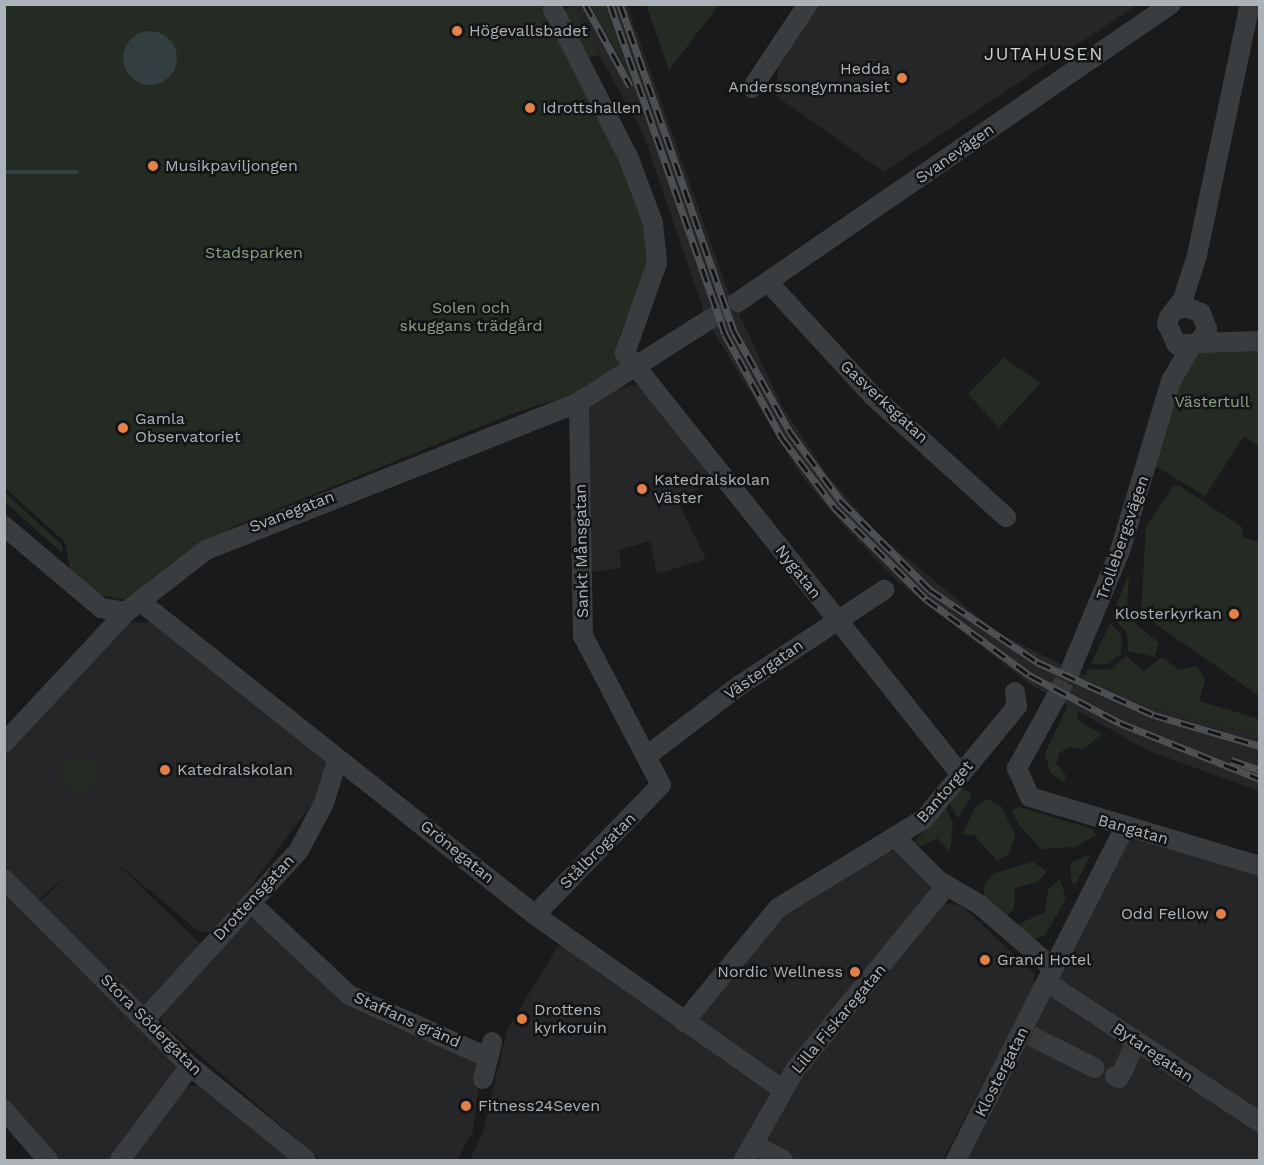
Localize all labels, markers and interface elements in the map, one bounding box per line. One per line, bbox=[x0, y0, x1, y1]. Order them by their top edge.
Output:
place label: Högevallsbadet bbox=[469, 21, 588, 41]
marker: Högevallsbadet bbox=[450, 24, 464, 38]
district label: JUTAHUSEN bbox=[984, 43, 1104, 65]
place label: Hedda Anderssongymnasiet bbox=[728, 59, 890, 97]
marker: Hedda Anderssongymnasiet bbox=[895, 71, 909, 85]
place label: Idrottshallen bbox=[542, 98, 641, 118]
marker: Idrottshallen bbox=[523, 101, 537, 115]
street label: Svanevägen bbox=[912, 120, 998, 188]
place label: Musikpaviljongen bbox=[165, 156, 298, 176]
marker: Musikpaviljongen bbox=[146, 159, 160, 173]
park label: Stadsparken bbox=[205, 243, 303, 263]
park label: Solen och skuggans trädgård bbox=[399, 298, 543, 336]
street label: Gasverksgatan bbox=[836, 356, 932, 448]
park label: Västertull bbox=[1174, 392, 1250, 412]
place label: Gamla Observatoriet bbox=[135, 409, 241, 447]
marker: Gamla Observatoriet bbox=[116, 421, 130, 435]
place label: Katedralskolan Väster bbox=[654, 470, 770, 508]
street label: Trollebergsvägen bbox=[1093, 473, 1153, 603]
marker: Katedralskolan Väster bbox=[635, 482, 649, 496]
street label: Sankt Månsgatan bbox=[571, 484, 593, 618]
street label: Svanegatan bbox=[247, 487, 337, 537]
street label: Nygatan bbox=[771, 541, 825, 603]
place label: Klosterkyrkan bbox=[1114, 604, 1222, 624]
marker: Klosterkyrkan bbox=[1227, 607, 1241, 621]
street label: Västergatan bbox=[721, 636, 807, 704]
street label: Bantorget bbox=[913, 757, 977, 827]
place label: Katedralskolan bbox=[177, 760, 293, 780]
marker: Katedralskolan bbox=[158, 763, 172, 777]
street label: Stålbrogatan bbox=[556, 809, 640, 893]
street label: Bangatan bbox=[1096, 811, 1170, 849]
street label: Grönegatan bbox=[416, 816, 498, 888]
street label: Drottensgatan bbox=[209, 851, 299, 945]
place label: Odd Fellow bbox=[1121, 904, 1209, 924]
marker: Odd Fellow bbox=[1214, 907, 1228, 921]
place label: Grand Hotel bbox=[997, 950, 1091, 970]
marker: Grand Hotel bbox=[978, 953, 992, 967]
street label: Lilla Fiskaregatan bbox=[788, 960, 890, 1078]
place label: Nordic Wellness bbox=[717, 962, 843, 982]
marker: Nordic Wellness bbox=[848, 965, 862, 979]
street label: Stora Södergatan bbox=[96, 970, 206, 1080]
street label: Staffans gränd bbox=[351, 988, 463, 1052]
place label: Drottens kyrkoruin bbox=[534, 1000, 607, 1038]
marker: Drottens kyrkoruin bbox=[515, 1012, 529, 1026]
street label: Bytaregatan bbox=[1109, 1019, 1197, 1087]
street label: Klostergatan bbox=[971, 1024, 1033, 1120]
place label: Fitness24Seven bbox=[478, 1096, 600, 1116]
marker: Fitness24Seven bbox=[459, 1099, 473, 1113]

